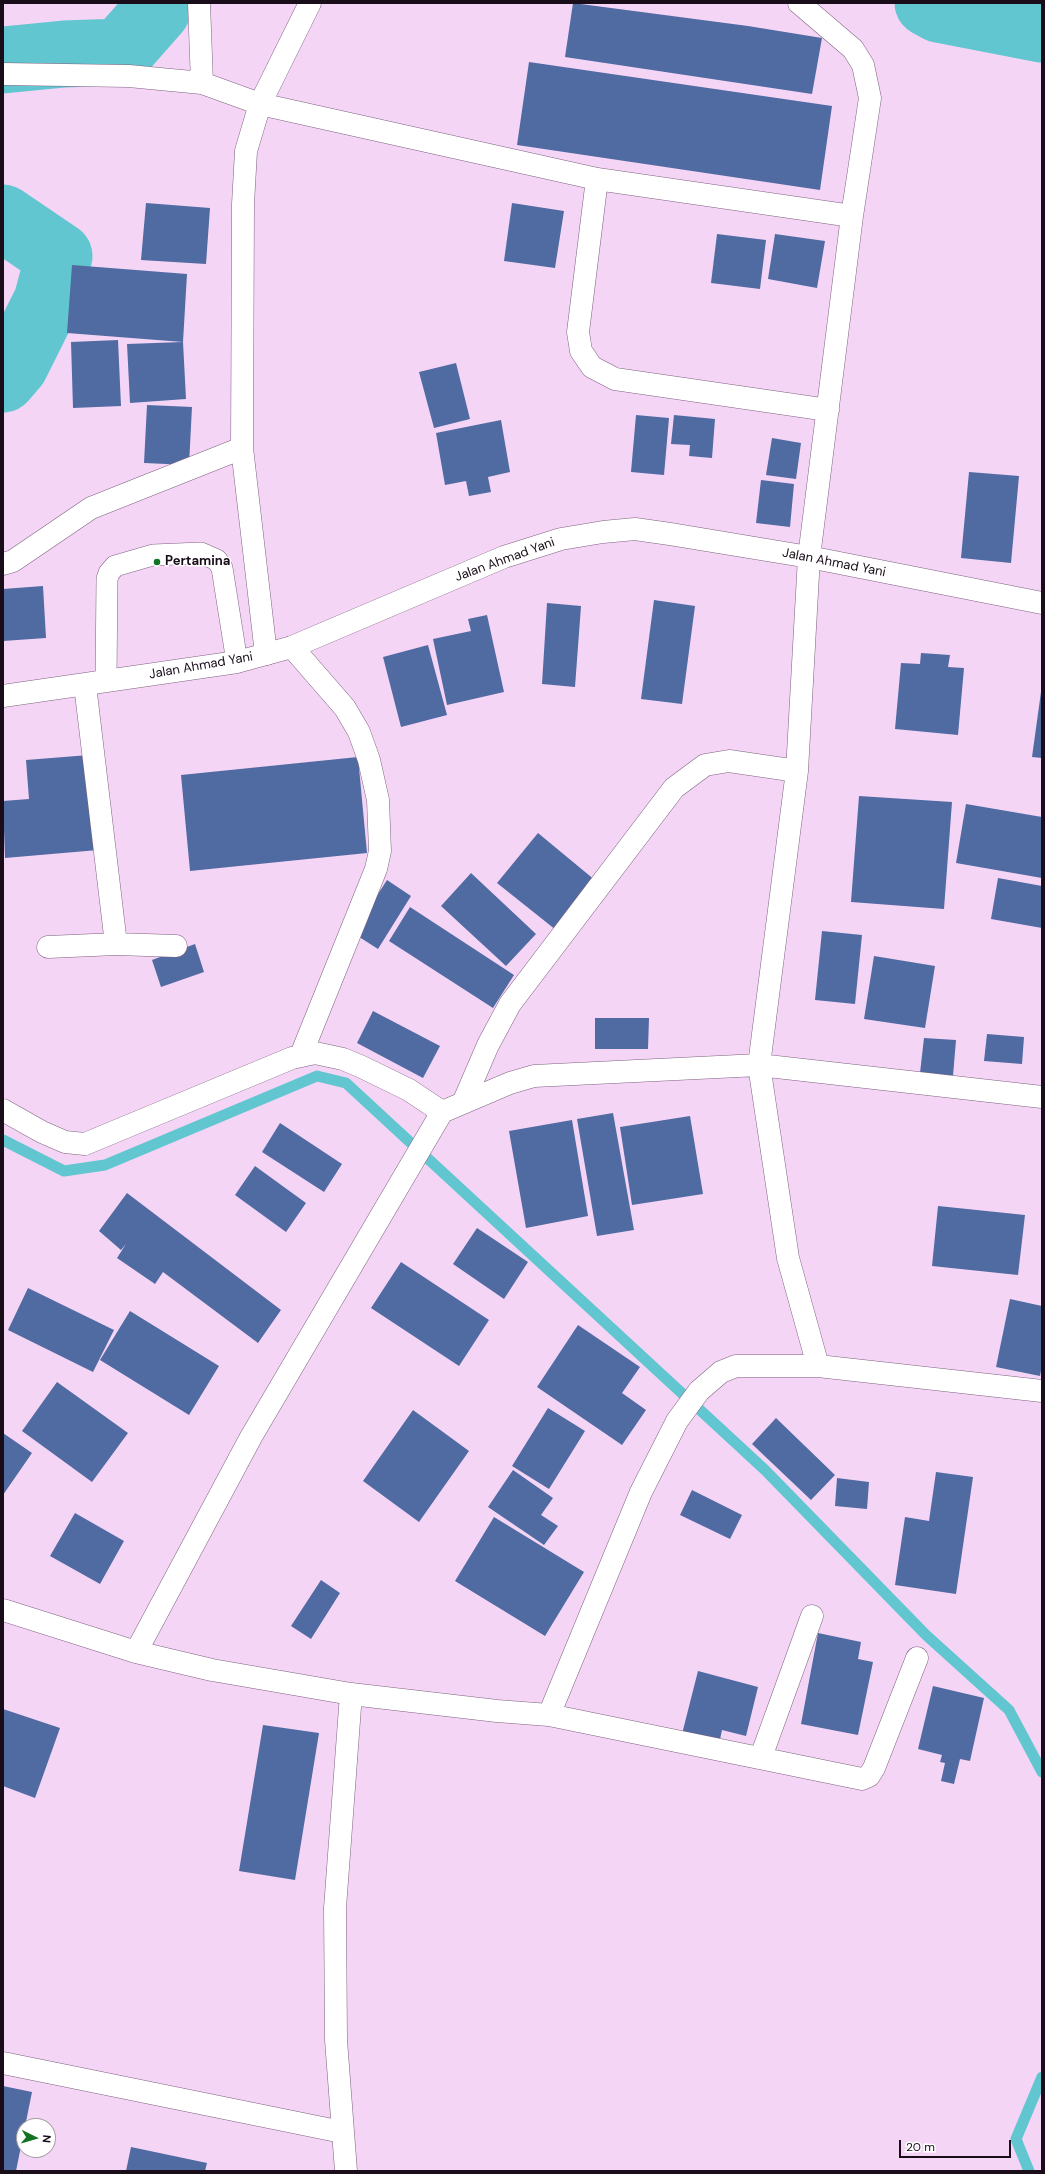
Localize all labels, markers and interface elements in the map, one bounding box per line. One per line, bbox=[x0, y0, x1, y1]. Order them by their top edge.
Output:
street label: Jalan Ahmad Yani bbox=[453, 535, 557, 585]
street label: Jalan Ahmad Yani bbox=[781, 545, 887, 581]
place label: Pertamina bbox=[165, 554, 230, 570]
marker: Pertamina bbox=[152, 557, 162, 567]
street label: Jalan Ahmad Yani bbox=[148, 649, 254, 683]
north arrow bbox=[16, 2118, 56, 2158]
scale bar bbox=[901, 2132, 1013, 2158]
text: N bbox=[40, 2134, 54, 2144]
text: 20 m bbox=[906, 2139, 935, 2155]

